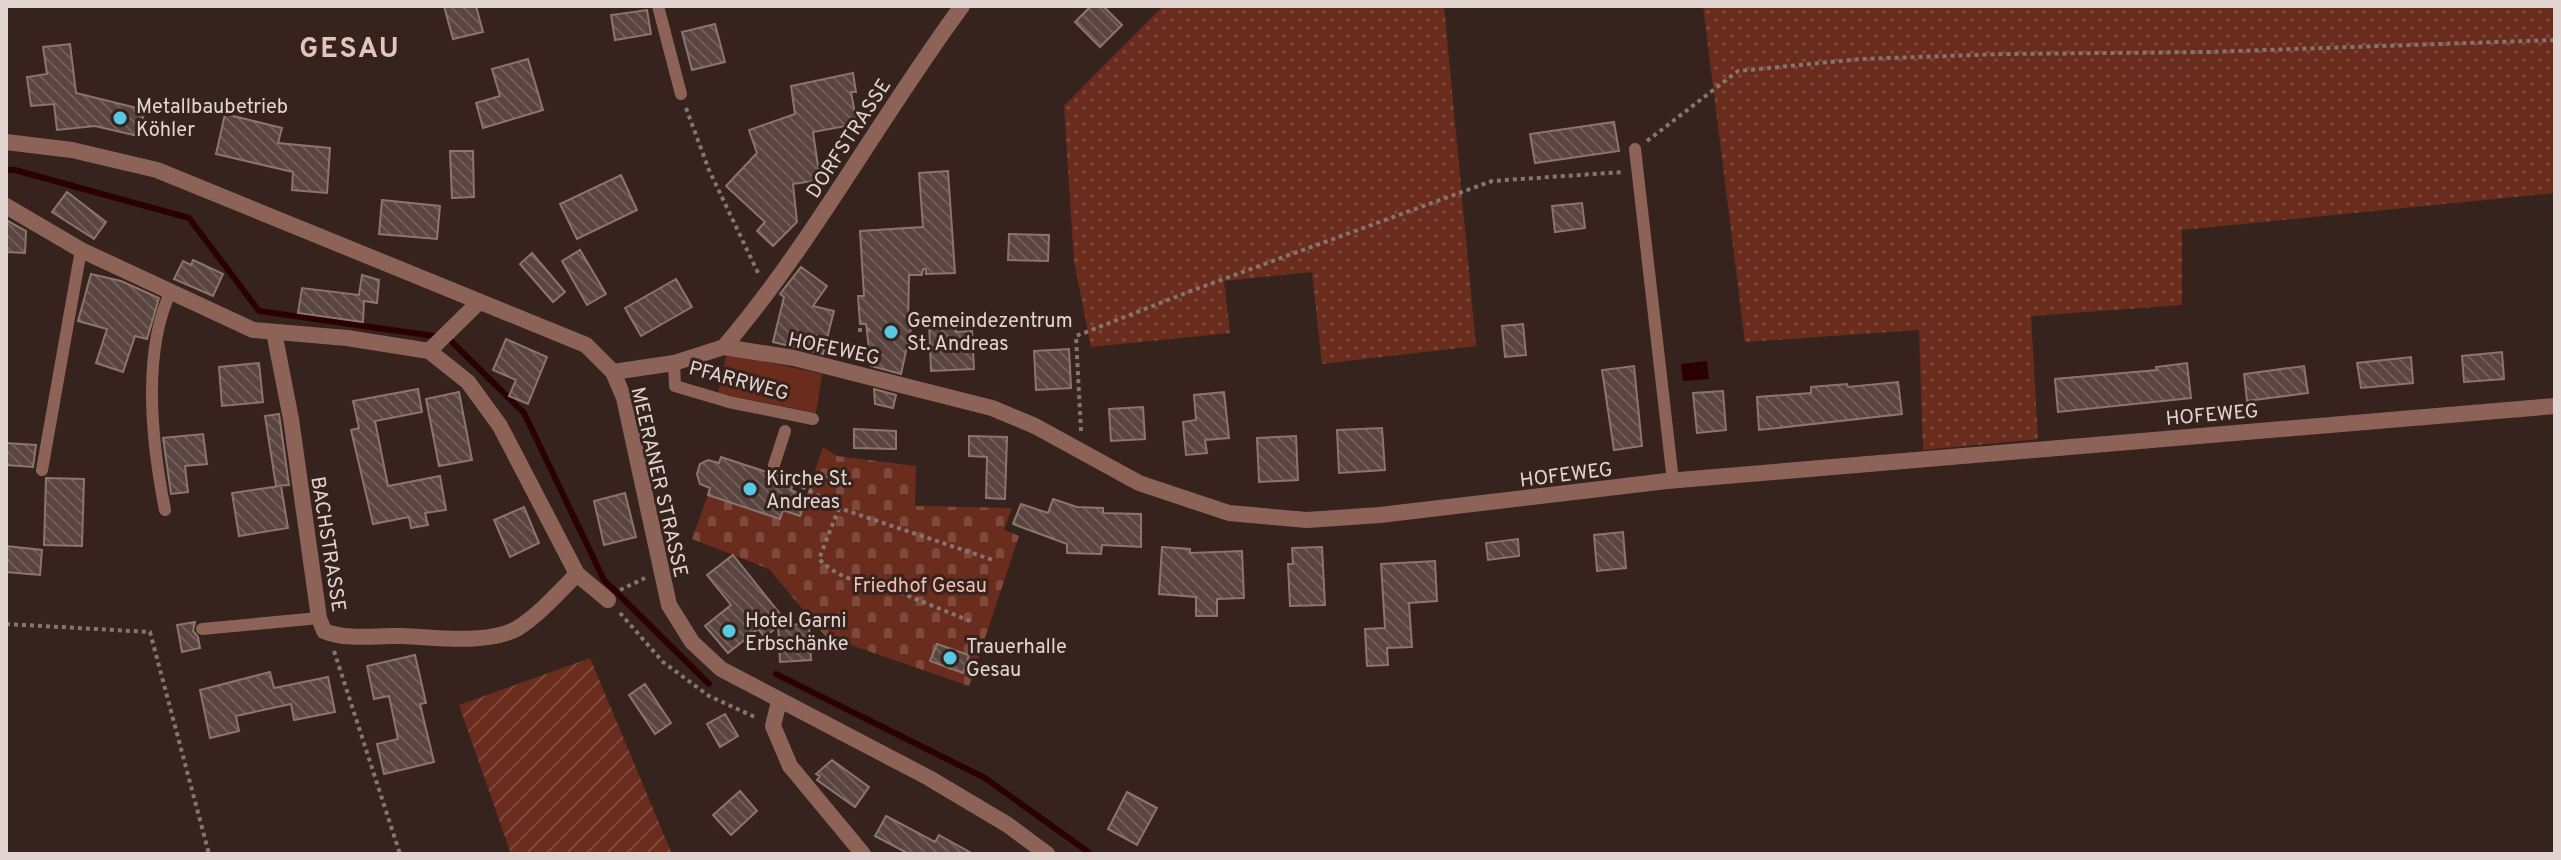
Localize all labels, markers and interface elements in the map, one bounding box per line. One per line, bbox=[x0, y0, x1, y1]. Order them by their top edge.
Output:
district label: GESAU bbox=[299, 32, 401, 68]
street label: DORFSTRASSE bbox=[801, 74, 898, 204]
place label: Metallbaubetrieb Köhler bbox=[136, 95, 288, 144]
marker: Metallbaubetrieb Köhler bbox=[111, 109, 129, 127]
place label: Gemeindezentrum St. Andreas bbox=[907, 309, 1073, 358]
marker: Gemeindezentrum St. Andreas bbox=[882, 323, 900, 341]
street label: HOFEWEG bbox=[785, 328, 882, 372]
street label: PFARRWEG bbox=[686, 356, 791, 408]
street label: MEERANER STRASSE bbox=[623, 385, 693, 580]
street label: HOFEWEG bbox=[2165, 399, 2260, 433]
street label: HOFEWEG bbox=[1518, 457, 1614, 495]
place label: Kirche St. Andreas bbox=[766, 467, 852, 516]
street label: BACHSTRASSE bbox=[303, 475, 351, 614]
marker: Kirche St. Andreas bbox=[741, 480, 759, 498]
park label: Friedhof Gesau bbox=[853, 574, 987, 600]
place label: Hotel Garni Erbschänke bbox=[745, 609, 849, 658]
marker: Hotel Garni Erbschänke bbox=[720, 622, 738, 640]
place label: Trauerhalle Gesau bbox=[966, 635, 1067, 684]
marker: Trauerhalle Gesau bbox=[941, 649, 959, 667]

